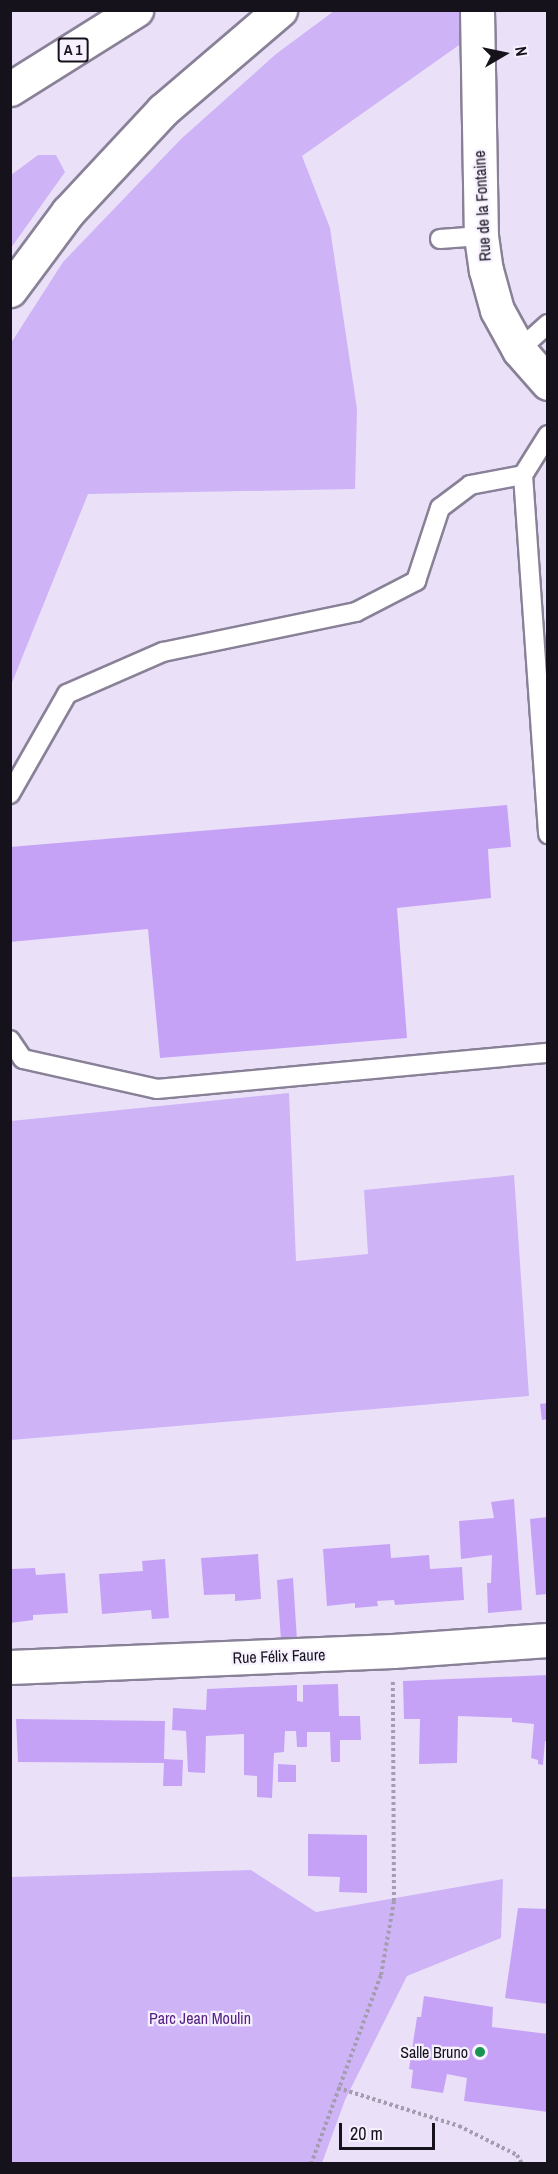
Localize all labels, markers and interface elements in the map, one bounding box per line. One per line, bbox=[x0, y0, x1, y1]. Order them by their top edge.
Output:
north arrow bbox=[474, 24, 534, 84]
road number: A 1 bbox=[56, 38, 90, 62]
text: N bbox=[510, 45, 533, 58]
street label: Rue de la Fontaine bbox=[470, 150, 494, 262]
street label: Rue Félix Faure bbox=[232, 1645, 326, 1667]
park label: Parc Jean Moulin bbox=[149, 2008, 251, 2028]
place label: Salle Bruno bbox=[400, 2042, 468, 2062]
marker: Salle Bruno bbox=[473, 2045, 487, 2059]
scale bar bbox=[342, 2111, 438, 2149]
text: 20 m bbox=[350, 2121, 383, 2146]

